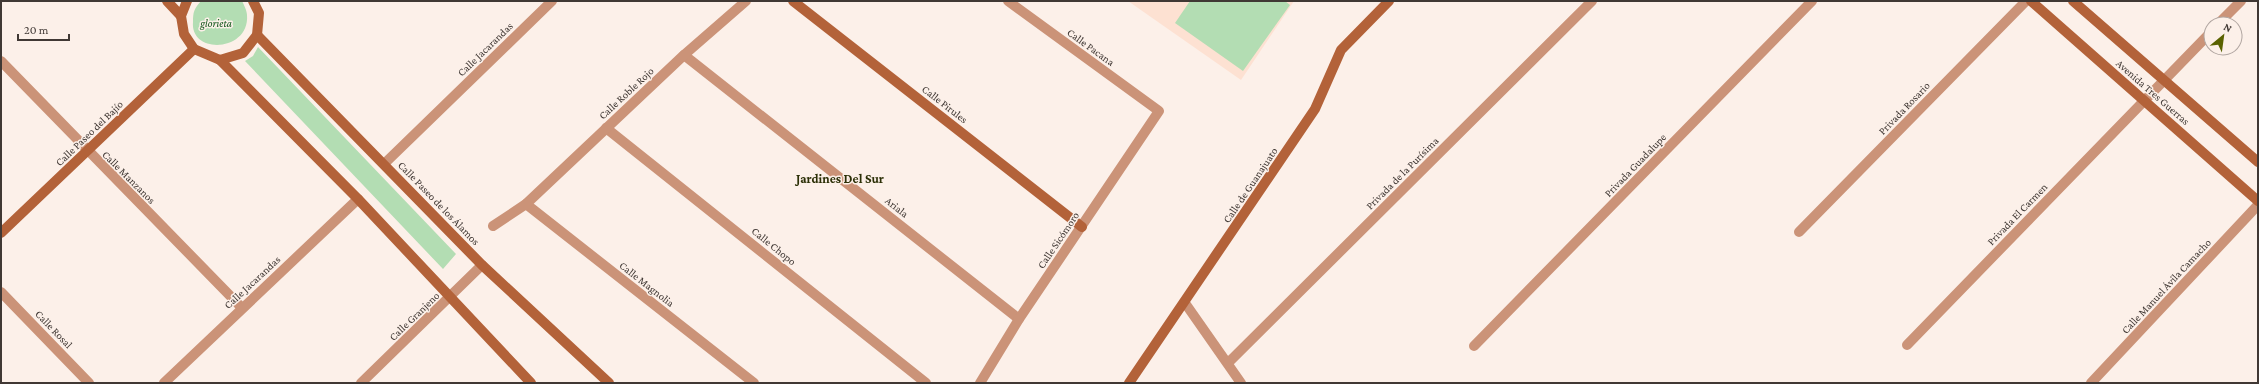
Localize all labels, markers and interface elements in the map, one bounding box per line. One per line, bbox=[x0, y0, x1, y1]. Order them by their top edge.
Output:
scale bar bbox=[18, 16, 69, 42]
north arrow bbox=[2203, 16, 2243, 56]
park label: glorieta bbox=[199, 17, 232, 30]
street label: Calle Jacarandas bbox=[455, 20, 516, 79]
text: N bbox=[2222, 20, 2234, 35]
text: 20 m bbox=[24, 23, 49, 37]
street label: Calle Pacana bbox=[1065, 26, 1117, 68]
street label: Avenida Tres Guerras bbox=[2114, 57, 2192, 127]
street label: Calle Roble Rojo bbox=[596, 64, 657, 122]
street label: Privada Rosario bbox=[1876, 79, 1932, 137]
street label: Calle Pirules bbox=[920, 83, 970, 125]
street label: Calle Paseo del Bajío bbox=[53, 97, 126, 169]
street label: Privada Guadalupe bbox=[1602, 131, 1669, 200]
street label: Privada de la Purísima bbox=[1363, 134, 1441, 212]
street label: Calle de Guanajuato bbox=[1220, 145, 1281, 226]
street label: Calle Manzanos bbox=[100, 148, 158, 206]
street label: Calle Paseo de los Álamos bbox=[396, 159, 482, 247]
district label: Jardines Del Sur bbox=[794, 171, 885, 186]
street label: Privada El Carmen bbox=[1984, 181, 2050, 247]
street label: Ariala bbox=[883, 194, 911, 220]
street label: Calle Sicómoro bbox=[1035, 209, 1082, 271]
street label: Calle Chopo bbox=[749, 225, 799, 269]
street label: Calle Manuel Ávila Camacho bbox=[2119, 236, 2213, 336]
street label: Calle Jacarandas bbox=[222, 253, 283, 312]
street label: Calle Magnolia bbox=[617, 259, 677, 310]
street label: Calle Granjeno bbox=[387, 289, 443, 344]
street label: Calle Rosal bbox=[33, 308, 75, 350]

